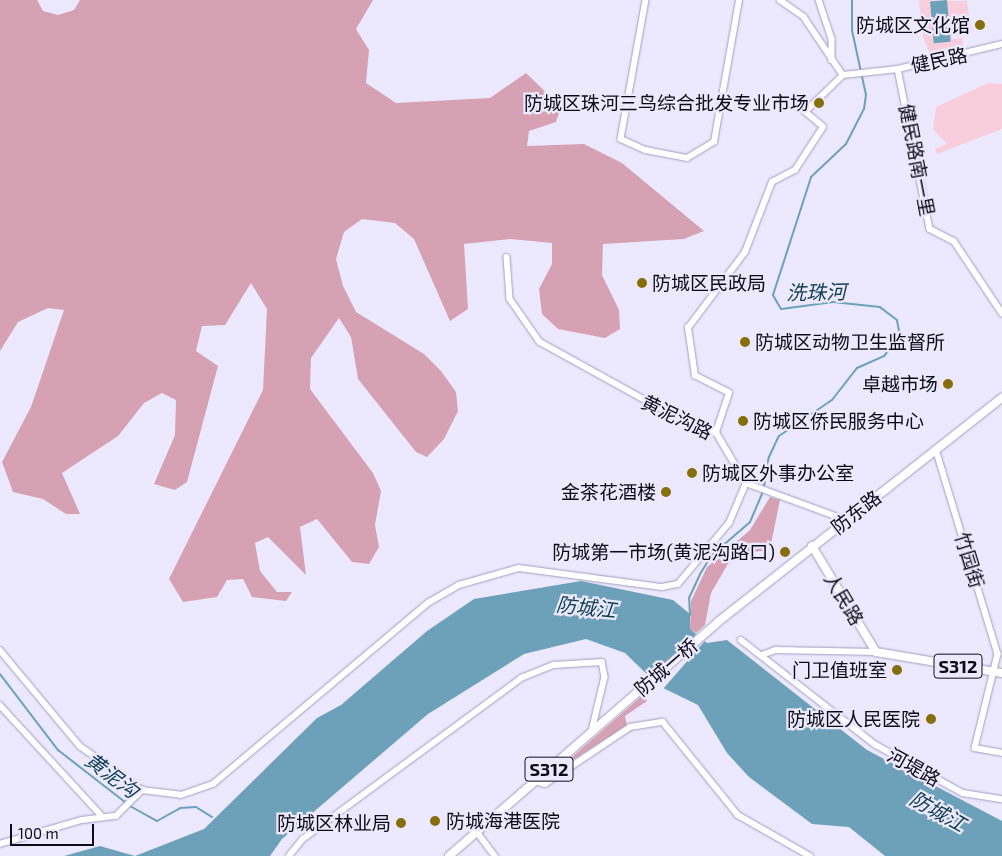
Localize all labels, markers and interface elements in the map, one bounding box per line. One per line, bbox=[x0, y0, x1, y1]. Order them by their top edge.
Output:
place label: 防城区文化馆 bbox=[856, 14, 970, 36]
marker: 防城区文化馆 bbox=[974, 19, 986, 31]
street label: 健民路 bbox=[909, 43, 969, 77]
place label: 防城区珠河三鸟综合批发专业市场 bbox=[524, 92, 809, 114]
marker: 防城区珠河三鸟综合批发专业市场 bbox=[813, 97, 825, 109]
street label: 健民路南一里 bbox=[895, 102, 939, 218]
place label: 防城区民政局 bbox=[652, 272, 766, 294]
marker: 防城区民政局 bbox=[636, 277, 648, 289]
water label: 洗珠河 bbox=[786, 279, 846, 305]
place label: 防城区动物卫生监督所 bbox=[755, 331, 945, 353]
marker: 防城区动物卫生监督所 bbox=[739, 336, 751, 348]
place label: 卓越市场 bbox=[862, 373, 938, 395]
marker: 卓越市场 bbox=[942, 378, 954, 390]
street label: 黄泥沟路 bbox=[638, 390, 716, 444]
place label: 防城区侨民服务中心 bbox=[753, 410, 924, 432]
marker: 防城区侨民服务中心 bbox=[737, 415, 749, 427]
place label: 防城区外事办公室 bbox=[702, 462, 854, 484]
marker: 防城区外事办公室 bbox=[686, 467, 698, 479]
place label: 金茶花酒楼 bbox=[561, 481, 656, 503]
street label: 防东路 bbox=[827, 485, 885, 539]
marker: 金茶花酒楼 bbox=[660, 486, 672, 498]
street label: 竹园街 bbox=[951, 529, 989, 591]
place label: 防城第一市场(黄泥沟路口) bbox=[552, 541, 775, 563]
marker: 防城第一市场(黄泥沟路口) bbox=[779, 546, 791, 558]
street label: 人民路 bbox=[820, 569, 868, 629]
water label: 防城江 bbox=[555, 592, 617, 622]
street label: 防城一桥 bbox=[630, 633, 702, 701]
road number: S312 bbox=[933, 650, 983, 681]
place label: 门卫值班室 bbox=[792, 659, 887, 681]
marker: 门卫值班室 bbox=[891, 664, 903, 676]
place label: 防城区人民医院 bbox=[787, 708, 920, 730]
marker: 防城区人民医院 bbox=[924, 712, 938, 726]
street label: 河堤路 bbox=[884, 743, 944, 791]
water label: 黄泥沟 bbox=[81, 747, 143, 803]
road number: S312 bbox=[524, 754, 574, 784]
water label: 防城江 bbox=[906, 786, 970, 836]
place label: 防城海港医院 bbox=[446, 810, 560, 832]
place label: 防城区林业局 bbox=[277, 812, 391, 834]
scale bar bbox=[12, 814, 96, 846]
marker: 防城海港医院 bbox=[428, 814, 442, 828]
marker: 防城区林业局 bbox=[395, 817, 407, 829]
text: 100 m bbox=[18, 824, 59, 842]

